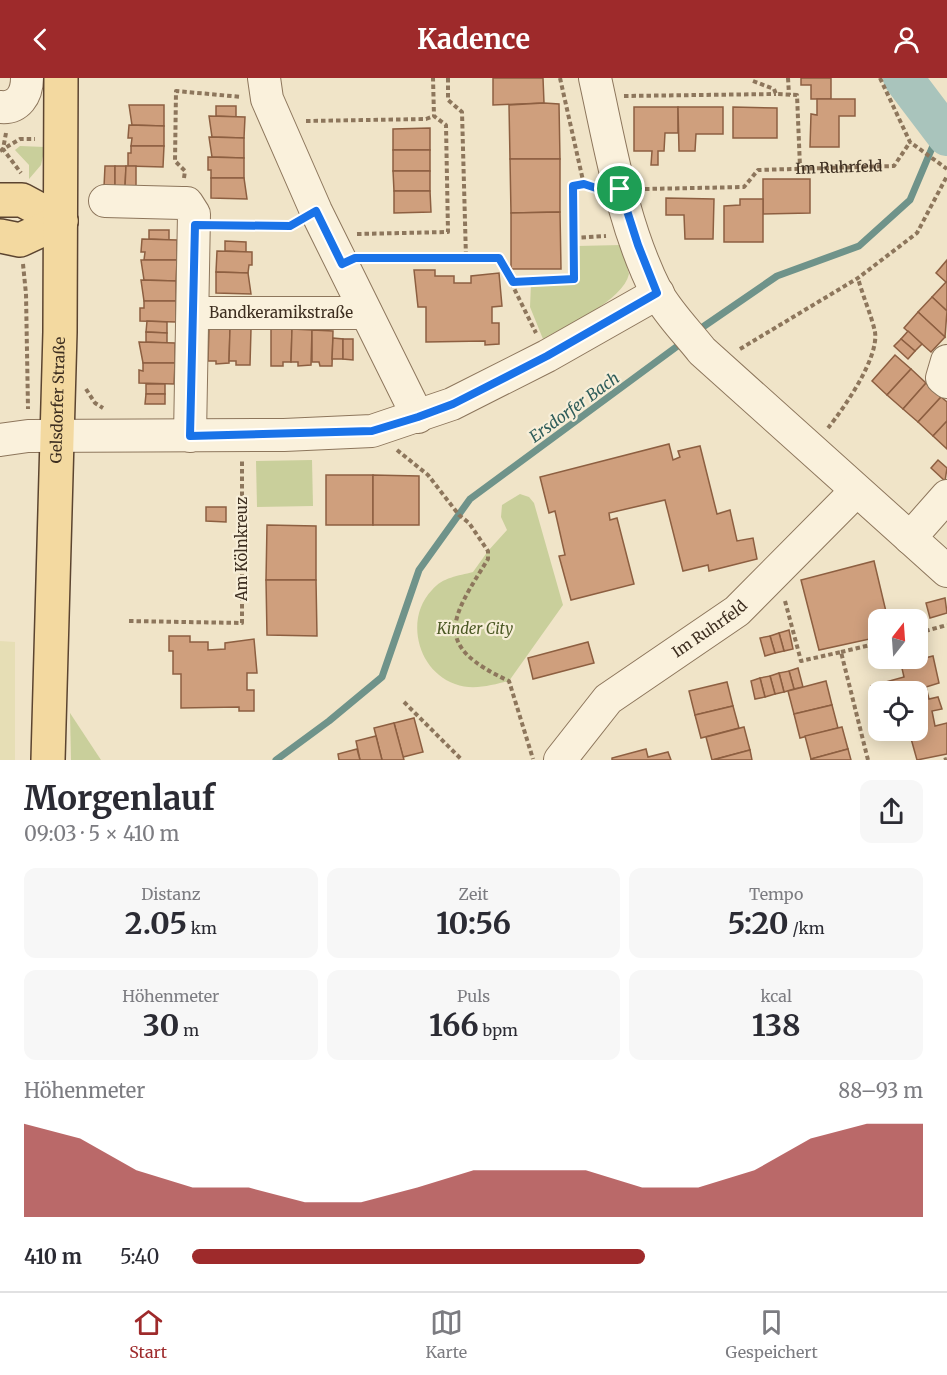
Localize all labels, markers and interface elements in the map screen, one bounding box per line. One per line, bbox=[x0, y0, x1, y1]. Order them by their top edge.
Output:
text: Kadence bbox=[417, 22, 530, 56]
icon: back bbox=[24, 23, 57, 56]
icon: person bbox=[890, 23, 923, 56]
street label: Im Ruhrfeld bbox=[795, 156, 883, 178]
pin bbox=[594, 163, 645, 214]
icon: arrive bbox=[603, 172, 636, 205]
street label: Bandkeramikstraße bbox=[209, 303, 353, 322]
street label: Gelsdorfer Straße bbox=[46, 336, 69, 464]
water label: Ersdorfer Bach bbox=[525, 368, 623, 446]
street label: Am Kölnkreuz bbox=[232, 497, 251, 602]
street label: Im Ruhrfeld bbox=[668, 596, 751, 661]
north arrow bbox=[868, 609, 928, 669]
map controls bbox=[868, 609, 928, 741]
park label: Kinder City bbox=[436, 619, 513, 638]
button: locate bbox=[868, 681, 928, 741]
text: Morgenlauf bbox=[24, 778, 215, 819]
button: share bbox=[860, 780, 923, 843]
text: 09:03 · 5 × 410 m bbox=[24, 821, 179, 846]
text: Distanz bbox=[141, 884, 200, 904]
text: Zeit bbox=[459, 884, 488, 904]
text: Tempo bbox=[749, 884, 803, 904]
text: 2.05 bbox=[125, 904, 187, 942]
text: 10:56 bbox=[436, 904, 511, 942]
text: 5:20 bbox=[728, 904, 789, 942]
text: km bbox=[187, 918, 217, 938]
text: /km bbox=[789, 918, 825, 938]
text: Höhenmeter bbox=[122, 986, 219, 1006]
text: Puls bbox=[457, 986, 490, 1006]
text: kcal bbox=[760, 986, 792, 1006]
text: 30 bbox=[143, 1006, 179, 1044]
text: 166 bbox=[429, 1006, 479, 1044]
text: 138 bbox=[752, 1006, 801, 1044]
text: m bbox=[179, 1020, 199, 1040]
text: bpm bbox=[479, 1020, 518, 1040]
text: Höhenmeter bbox=[24, 1078, 145, 1103]
text: 88–93 m bbox=[838, 1078, 923, 1103]
text: 410 m bbox=[24, 1244, 82, 1269]
text: 5:40 bbox=[120, 1244, 160, 1269]
tab: Start bbox=[129, 1306, 167, 1362]
tab: Karte bbox=[426, 1306, 467, 1362]
tab: Gespeichert bbox=[726, 1306, 818, 1362]

